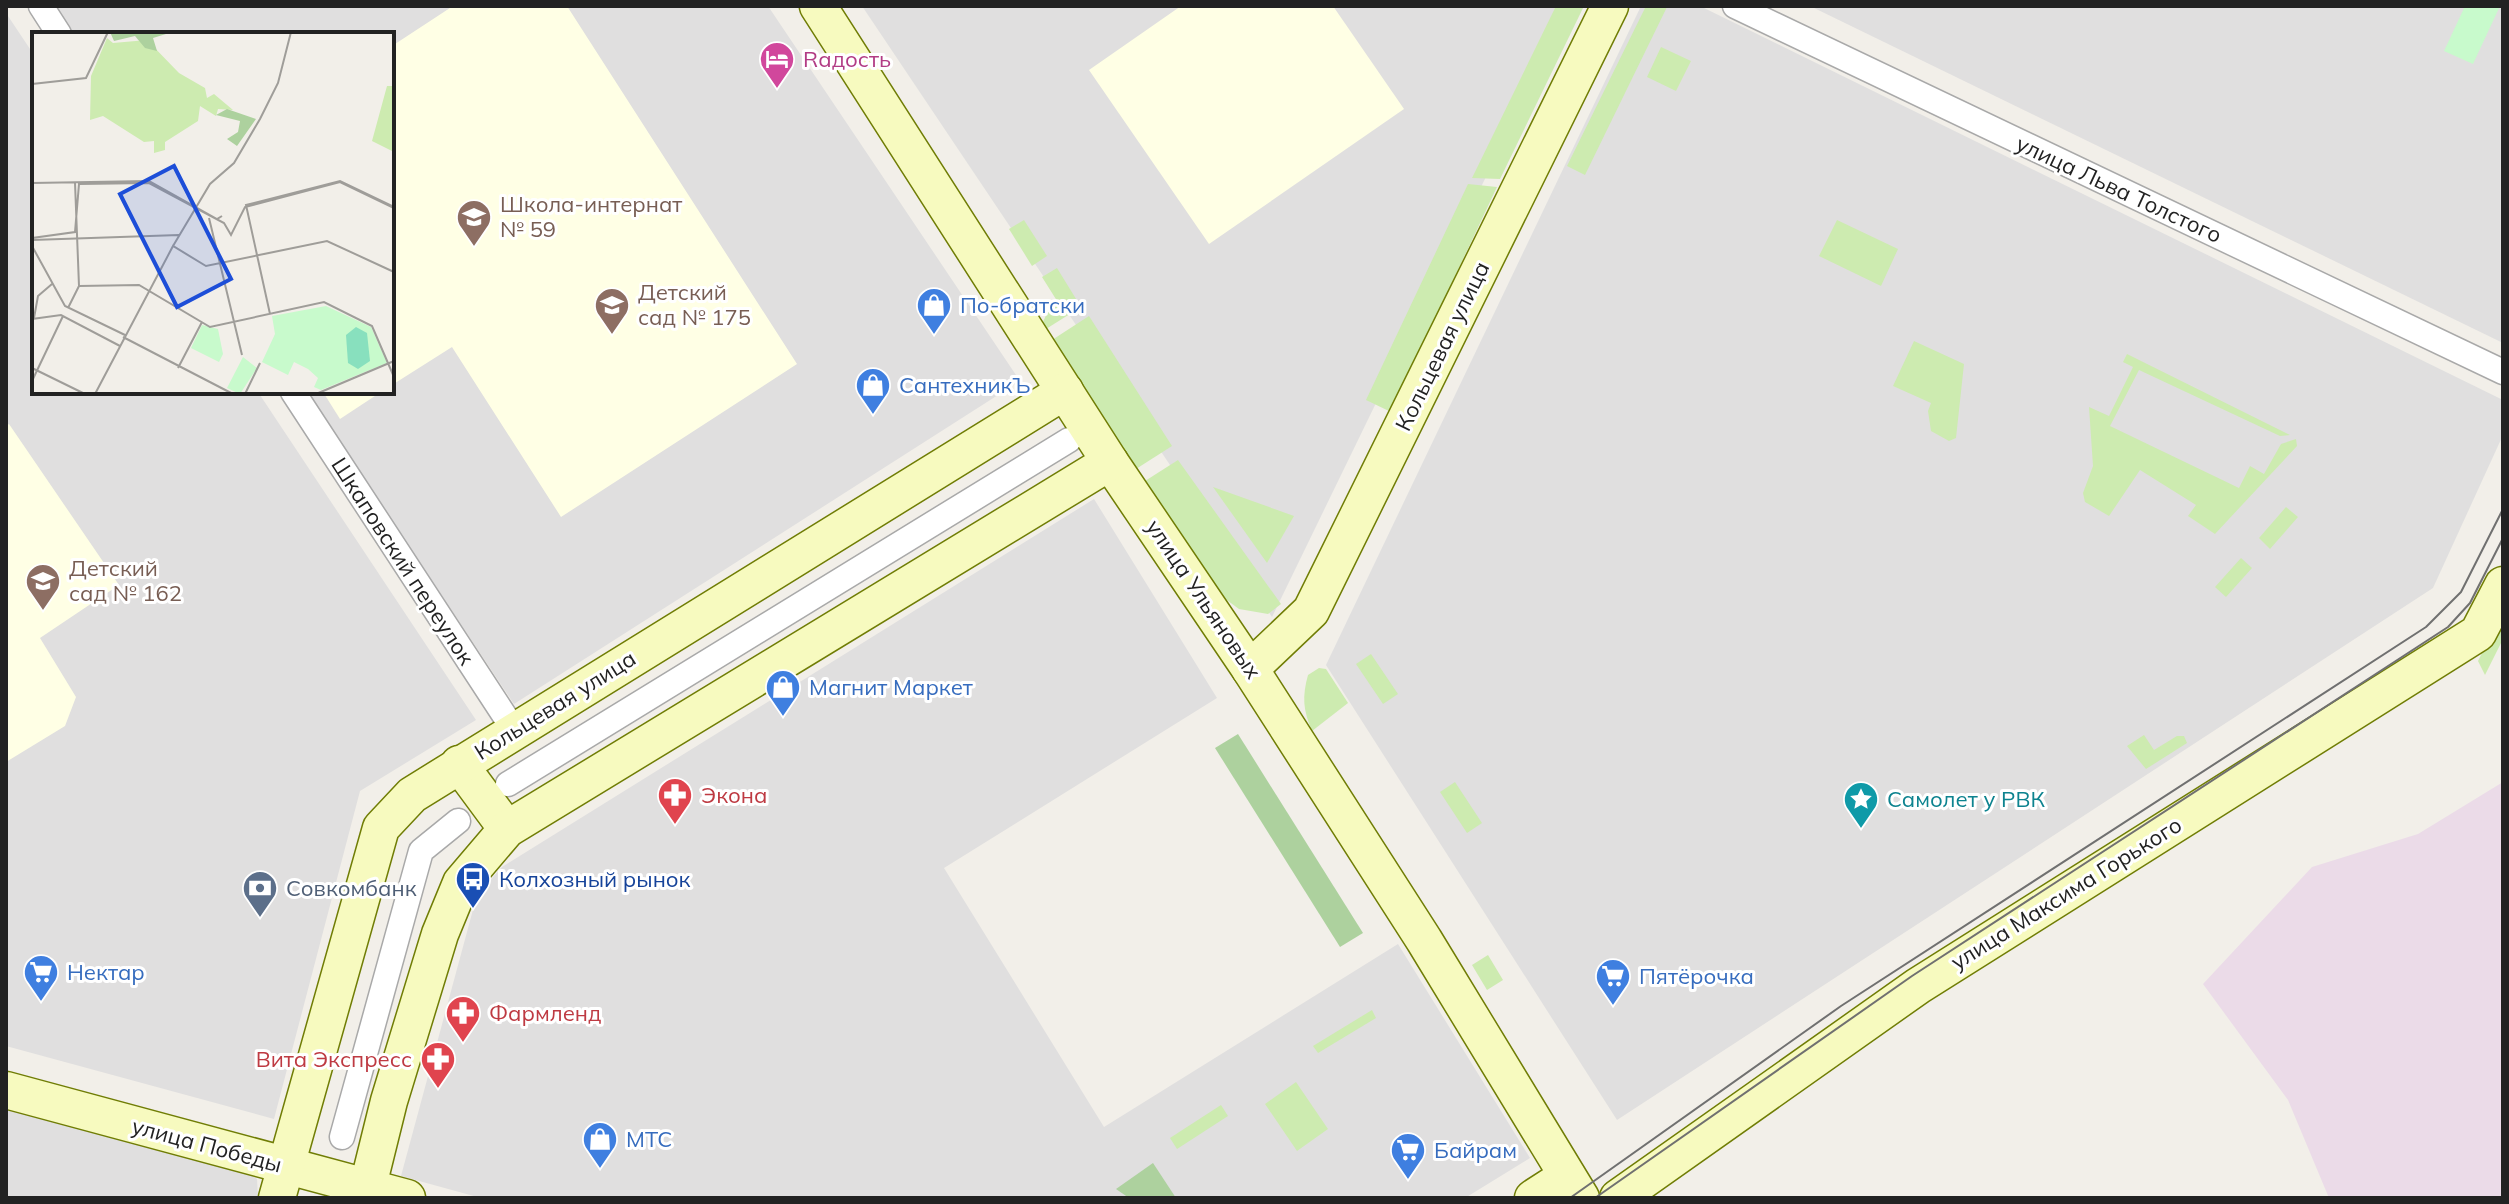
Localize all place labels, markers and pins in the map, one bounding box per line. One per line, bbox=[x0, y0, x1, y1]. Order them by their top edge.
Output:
hotel icon: Rадость bbox=[758, 40, 796, 90]
place label: Rадость bbox=[803, 45, 891, 73]
place label: Школа-интернат № 59 bbox=[500, 190, 682, 243]
school or university icon: Школа-интернат № 59 bbox=[455, 198, 493, 248]
place label: Детский сад № 175 bbox=[638, 278, 751, 331]
school or university icon: Детский сад № 175 bbox=[593, 286, 631, 336]
shop icon: По-братски bbox=[915, 286, 953, 336]
place label: По-братски bbox=[960, 291, 1085, 319]
shop icon: СантехникЪ bbox=[854, 366, 892, 416]
place label: СантехникЪ bbox=[899, 371, 1030, 399]
place label: Детский сад № 162 bbox=[69, 554, 182, 607]
school or university icon: Детский сад № 162 bbox=[24, 562, 62, 612]
shop icon: Магнит Маркет bbox=[764, 668, 802, 718]
place label: Магнит Маркет bbox=[809, 673, 973, 701]
pharmacy icon: Экона bbox=[656, 776, 694, 826]
place icon: Самолет у РВК bbox=[1842, 780, 1880, 830]
place label: Экона bbox=[701, 781, 767, 809]
place label: Самолет у РВК bbox=[1887, 785, 2045, 813]
bus stop icon: Колхозный рынок bbox=[454, 860, 492, 910]
place label: Колхозный рынок bbox=[499, 865, 691, 893]
bank icon: Совкомбанк bbox=[241, 869, 279, 919]
place label: Совкомбанк bbox=[286, 874, 417, 902]
supermarket icon: Нектар bbox=[22, 953, 60, 1003]
supermarket icon: Пятёрочка bbox=[1594, 957, 1632, 1007]
place label: Нектар bbox=[67, 958, 145, 986]
place label: Пятёрочка bbox=[1639, 962, 1754, 990]
pharmacy icon: Фармленд bbox=[444, 994, 482, 1044]
place label: Фармленд bbox=[489, 999, 601, 1027]
pharmacy icon: Вита Экспресс bbox=[419, 1040, 457, 1090]
place label: Вита Экспресс bbox=[256, 1045, 412, 1073]
shop icon: МТС bbox=[581, 1120, 619, 1170]
place label: МТС bbox=[626, 1125, 672, 1153]
supermarket icon: Байрам bbox=[1389, 1131, 1427, 1181]
place label: Байрам bbox=[1434, 1136, 1517, 1164]

